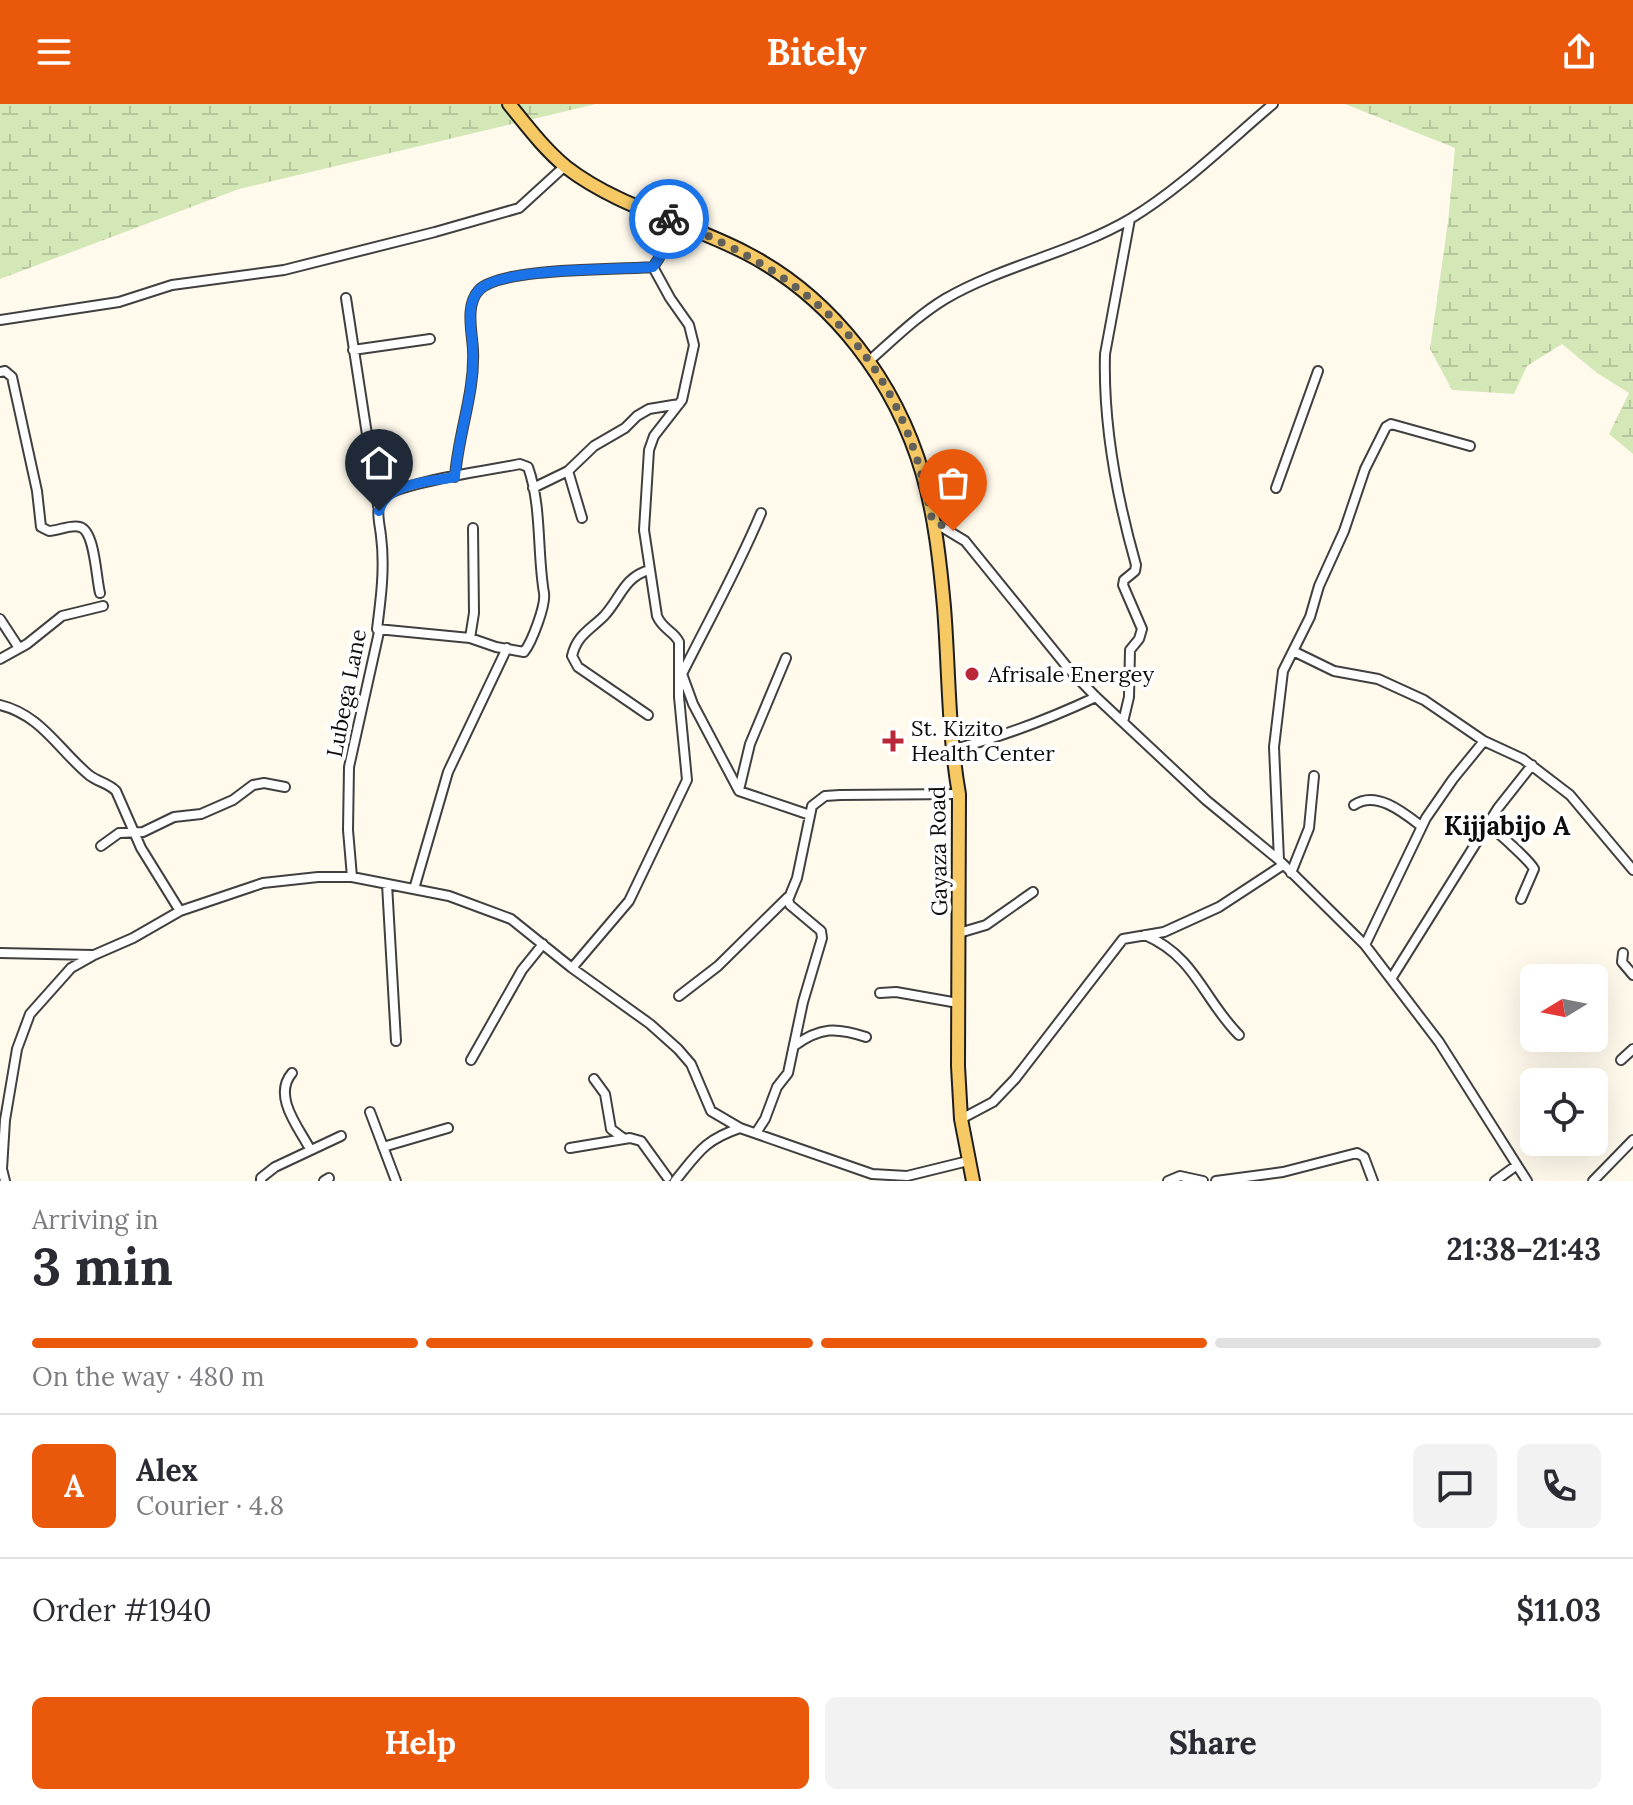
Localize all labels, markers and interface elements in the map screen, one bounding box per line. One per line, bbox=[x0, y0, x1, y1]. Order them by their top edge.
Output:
text: Bitely bbox=[766, 29, 867, 75]
icon: menu bbox=[32, 30, 76, 74]
icon: share bbox=[1557, 30, 1601, 74]
courier bbox=[629, 179, 709, 259]
icon: bike bbox=[647, 197, 691, 241]
pin bbox=[345, 429, 413, 511]
icon: home bbox=[357, 441, 401, 485]
pin bbox=[919, 449, 987, 531]
icon: bag bbox=[931, 461, 975, 505]
street label: Lubega Lane bbox=[320, 627, 372, 759]
place label: Afrisale Energey bbox=[987, 660, 1154, 688]
marker: Afrisale Energey bbox=[963, 665, 981, 683]
place label: St. Kizito Health Center bbox=[911, 714, 1055, 767]
marker: St. Kizito Health Center bbox=[882, 730, 904, 752]
street label: Gayaza Road bbox=[923, 786, 953, 916]
district label: Kijjabijo A bbox=[1444, 809, 1571, 842]
north arrow bbox=[1520, 964, 1608, 1052]
map controls bbox=[1520, 964, 1608, 1156]
button: locate bbox=[1520, 1068, 1608, 1156]
text: Arriving in bbox=[32, 1203, 159, 1236]
text: 21:38–21:43 bbox=[1446, 1230, 1601, 1268]
text: 3 min bbox=[32, 1233, 173, 1299]
text: On the way · 480 m bbox=[32, 1360, 264, 1393]
button: chat bbox=[1413, 1444, 1497, 1528]
button: phone bbox=[1517, 1444, 1601, 1528]
text: Alex bbox=[136, 1451, 198, 1489]
text: A bbox=[64, 1467, 84, 1505]
text: Courier · 4.8 bbox=[136, 1489, 284, 1522]
text: Order #1940 bbox=[32, 1591, 212, 1629]
text: $11.03 bbox=[1517, 1591, 1601, 1629]
button: Help bbox=[32, 1697, 809, 1789]
button: Share bbox=[825, 1697, 1601, 1789]

